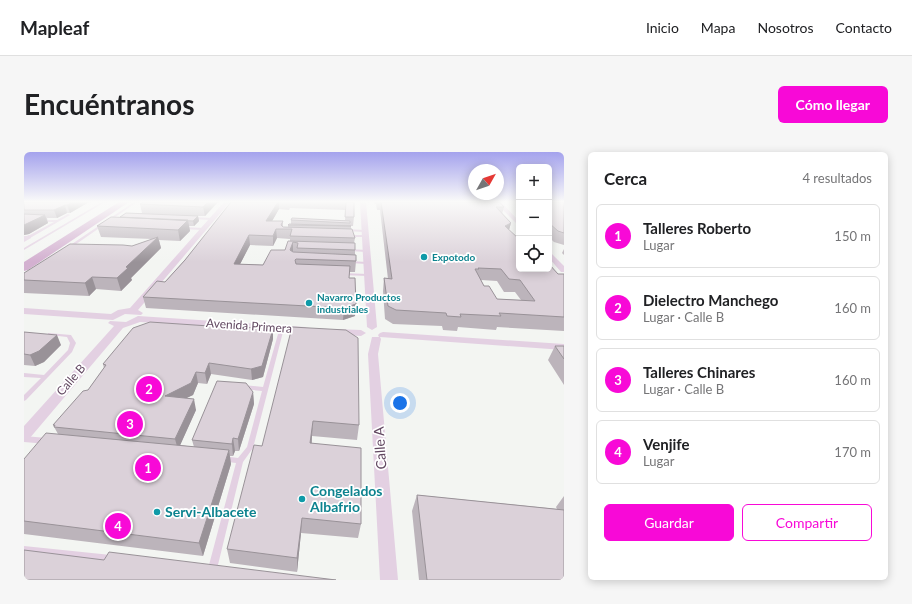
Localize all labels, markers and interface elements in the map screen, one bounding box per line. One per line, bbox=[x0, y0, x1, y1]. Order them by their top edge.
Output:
text: Mapleaf bbox=[20, 16, 89, 39]
text: Inicio bbox=[646, 19, 679, 36]
text: Mapa bbox=[701, 19, 735, 36]
text: Nosotros bbox=[757, 19, 814, 36]
text: Contacto bbox=[836, 19, 892, 36]
button: Cómo llegar bbox=[778, 86, 888, 123]
text: Encuéntranos bbox=[24, 87, 195, 121]
north arrow bbox=[468, 164, 504, 200]
map controls bbox=[516, 164, 552, 272]
button: + bbox=[516, 164, 552, 200]
text: Cerca bbox=[604, 168, 647, 189]
text: 4 resultados bbox=[802, 170, 872, 186]
button: − bbox=[516, 200, 552, 236]
text: Talleres Roberto bbox=[643, 219, 751, 237]
text: 1 bbox=[614, 228, 622, 244]
text: 150 m bbox=[834, 228, 871, 244]
button: locate bbox=[516, 236, 552, 272]
text: Lugar bbox=[643, 237, 675, 253]
place label: Expotodo bbox=[432, 251, 475, 263]
marker: Expotodo bbox=[419, 252, 429, 262]
place label: Navarro Productos industriales bbox=[317, 291, 401, 315]
text: Dielectro Manchego bbox=[643, 291, 778, 309]
marker: Navarro Productos industriales bbox=[304, 298, 314, 308]
text: 2 bbox=[614, 300, 622, 316]
text: 160 m bbox=[834, 300, 871, 316]
text: Lugar · Calle B bbox=[643, 309, 724, 325]
street label: Avenida Primera bbox=[206, 315, 293, 336]
street label: Calle B bbox=[53, 361, 89, 398]
text: Talleres Chinares bbox=[643, 363, 755, 381]
text: 3 bbox=[614, 372, 622, 388]
text: 160 m bbox=[834, 372, 871, 388]
pin: 2 bbox=[136, 374, 162, 404]
text: Lugar · Calle B bbox=[643, 381, 724, 397]
your location bbox=[390, 393, 410, 413]
pin: 3 bbox=[117, 409, 143, 439]
street label: Calle A bbox=[369, 426, 389, 470]
text: Venjife bbox=[643, 435, 690, 453]
text: 4 bbox=[614, 444, 622, 460]
text: 170 m bbox=[834, 444, 871, 460]
pin: 1 bbox=[135, 453, 161, 483]
text: Lugar bbox=[643, 453, 675, 469]
place label: Congelados Albafrio bbox=[309, 482, 383, 515]
marker: Congelados Albafrio bbox=[297, 494, 307, 504]
place label: Servi-Albacete bbox=[165, 503, 257, 520]
button: Guardar bbox=[604, 504, 734, 541]
button: Compartir bbox=[742, 504, 872, 541]
marker: Servi-Albacete bbox=[152, 507, 162, 517]
pin: 4 bbox=[105, 511, 131, 541]

